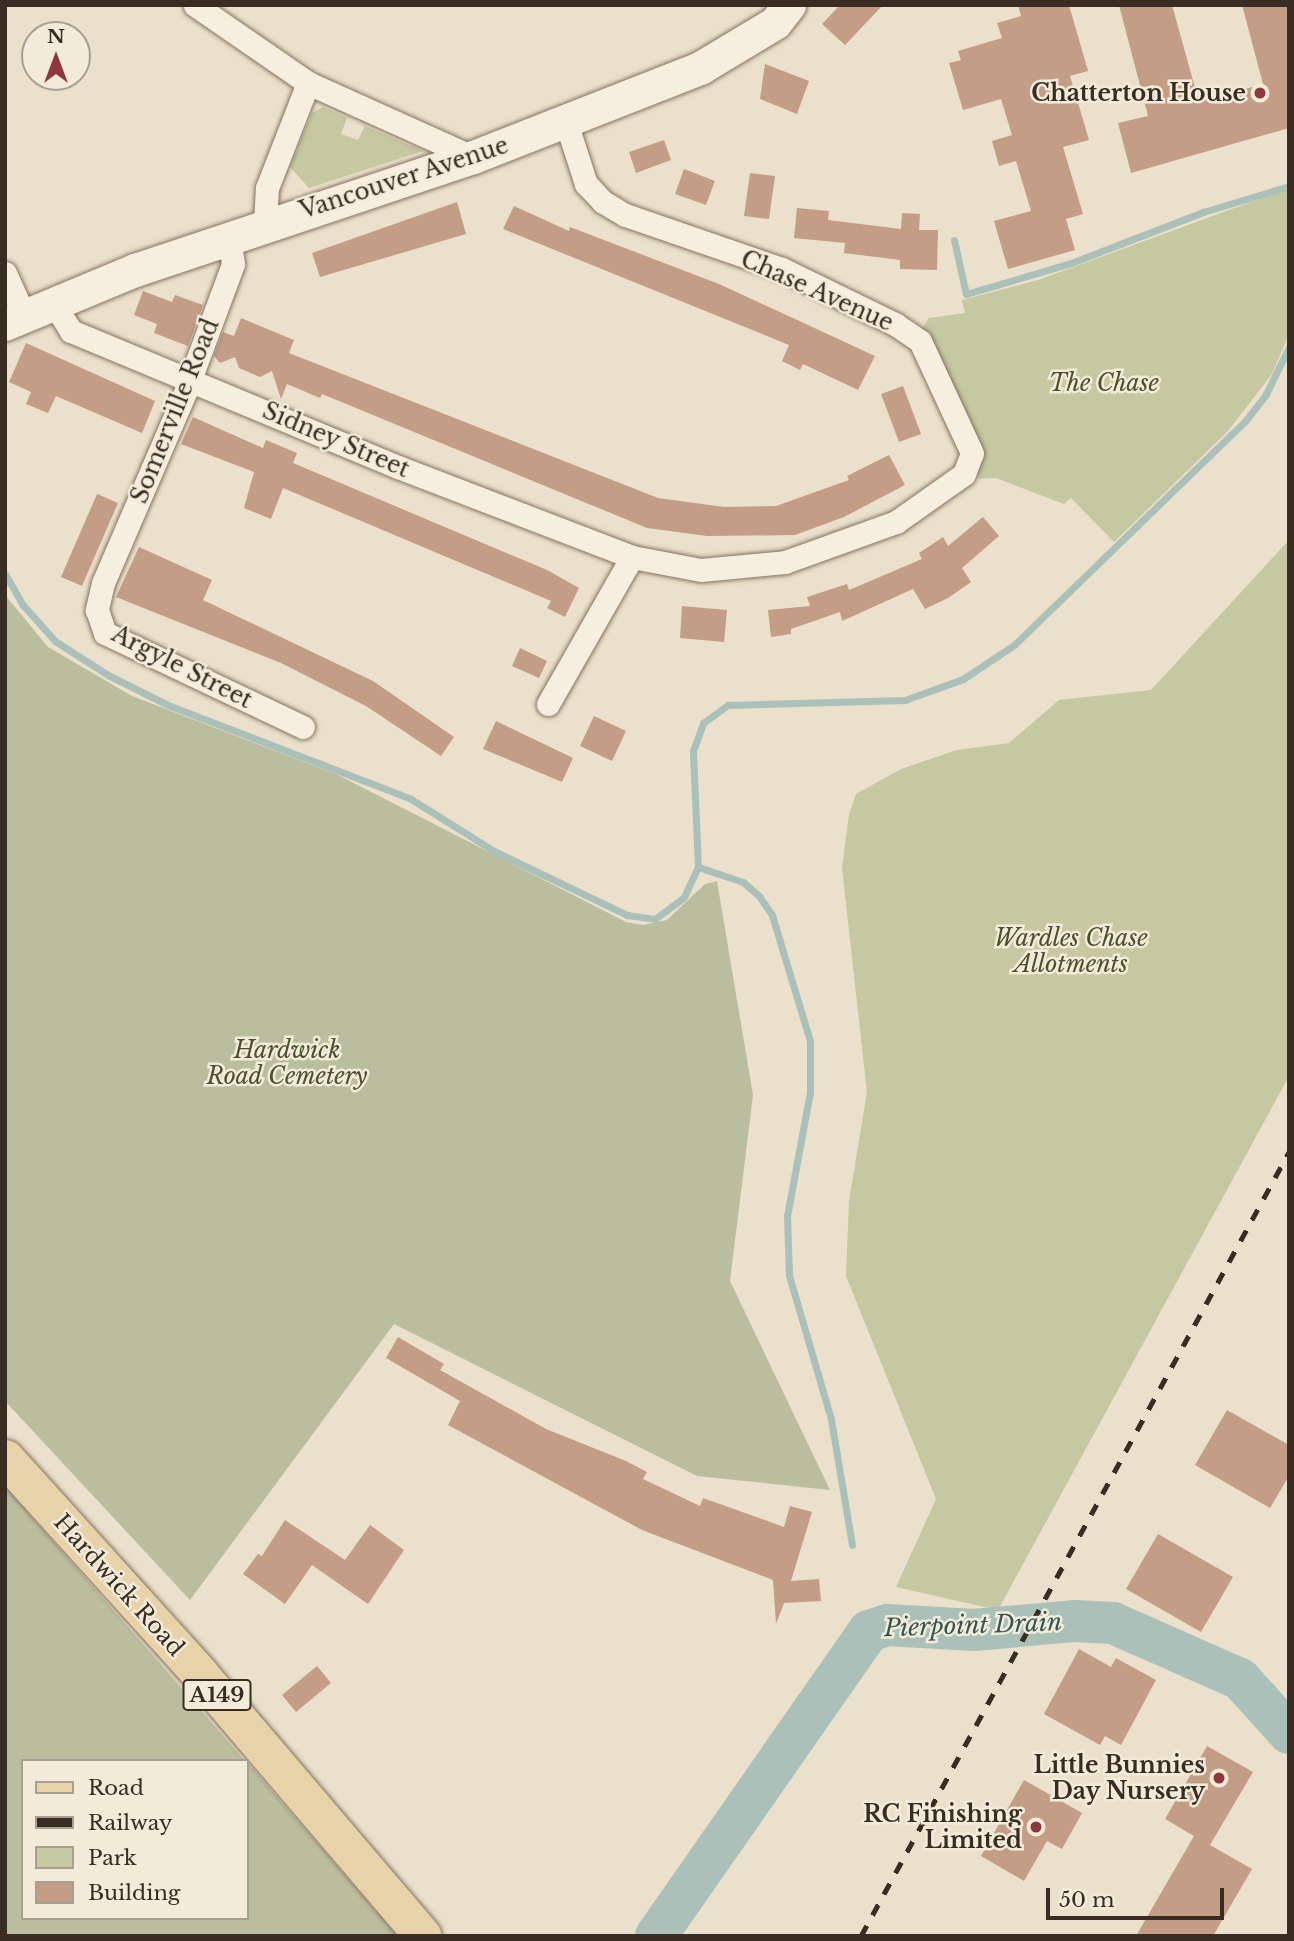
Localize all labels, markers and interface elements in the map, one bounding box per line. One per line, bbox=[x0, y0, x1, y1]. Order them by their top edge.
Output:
north arrow bbox=[21, 21, 91, 91]
text: N bbox=[47, 25, 65, 48]
place label: Chatterton House bbox=[1031, 79, 1246, 107]
marker: Chatterton House bbox=[1252, 85, 1268, 101]
street label: Vancouver Avenue bbox=[296, 131, 512, 225]
street label: Chase Avenue bbox=[736, 245, 898, 337]
street label: Somerville Road bbox=[125, 315, 225, 507]
park label: The Chase bbox=[1049, 369, 1159, 397]
street label: Sidney Street bbox=[258, 397, 414, 483]
street label: Argyle Street bbox=[107, 620, 257, 714]
park label: Wardles Chase Allotments bbox=[994, 924, 1148, 978]
park label: Hardwick Road Cemetery bbox=[206, 1036, 368, 1090]
street label: Hardwick Road bbox=[48, 1508, 190, 1662]
water label: Pierpoint Drain bbox=[883, 1607, 1063, 1643]
road number: A149 bbox=[182, 1678, 252, 1712]
place label: Little Bunnies Day Nursery bbox=[1034, 1751, 1205, 1805]
legend bbox=[21, 1759, 248, 1920]
marker: Little Bunnies Day Nursery bbox=[1211, 1770, 1227, 1786]
text: Road bbox=[88, 1775, 144, 1801]
place label: RC Finishing Limited bbox=[863, 1800, 1022, 1854]
text: Railway bbox=[88, 1810, 172, 1836]
marker: RC Finishing Limited bbox=[1028, 1819, 1044, 1835]
text: Park bbox=[88, 1845, 137, 1871]
scale bar bbox=[1049, 1874, 1228, 1918]
text: Building bbox=[88, 1880, 180, 1906]
text: 50 m bbox=[1059, 1887, 1114, 1913]

